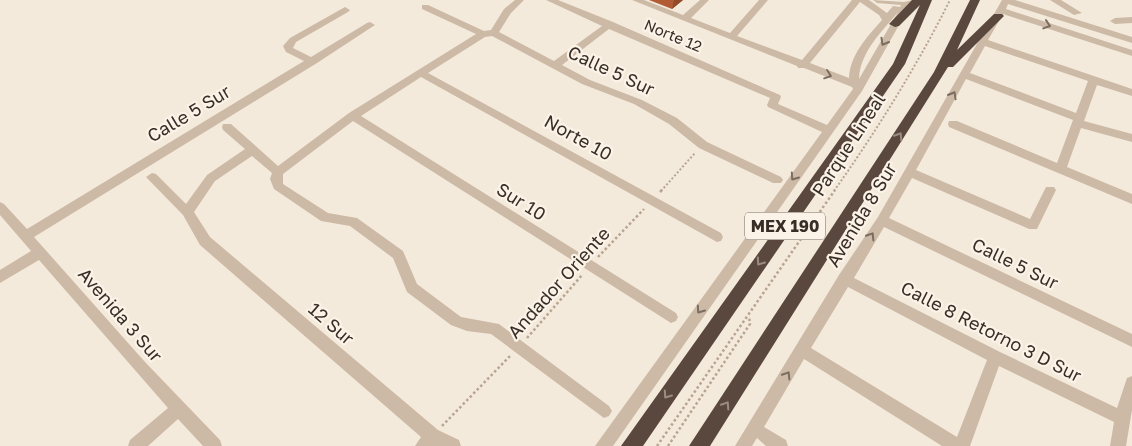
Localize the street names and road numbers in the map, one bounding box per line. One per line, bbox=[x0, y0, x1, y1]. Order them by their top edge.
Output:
street label: Norte 12 bbox=[642, 15, 705, 55]
street label: Calle 5 Sur bbox=[565, 40, 658, 100]
street label: Calle 5 Sur bbox=[143, 80, 234, 147]
street label: Parque Lineal bbox=[807, 89, 890, 200]
street label: Norte 10 bbox=[541, 110, 616, 165]
street label: Avenida 8 Sur bbox=[821, 158, 901, 271]
street label: Sur 10 bbox=[493, 178, 550, 225]
road number: MEX 190 bbox=[745, 212, 825, 240]
street label: Andador Oriente bbox=[503, 222, 614, 342]
street label: Calle 5 Sur bbox=[969, 233, 1062, 293]
street label: Avenida 3 Sur bbox=[74, 263, 168, 366]
street label: Calle 8 Retorno 3 D Sur bbox=[898, 276, 1085, 386]
street label: 12 Sur bbox=[304, 298, 359, 349]

